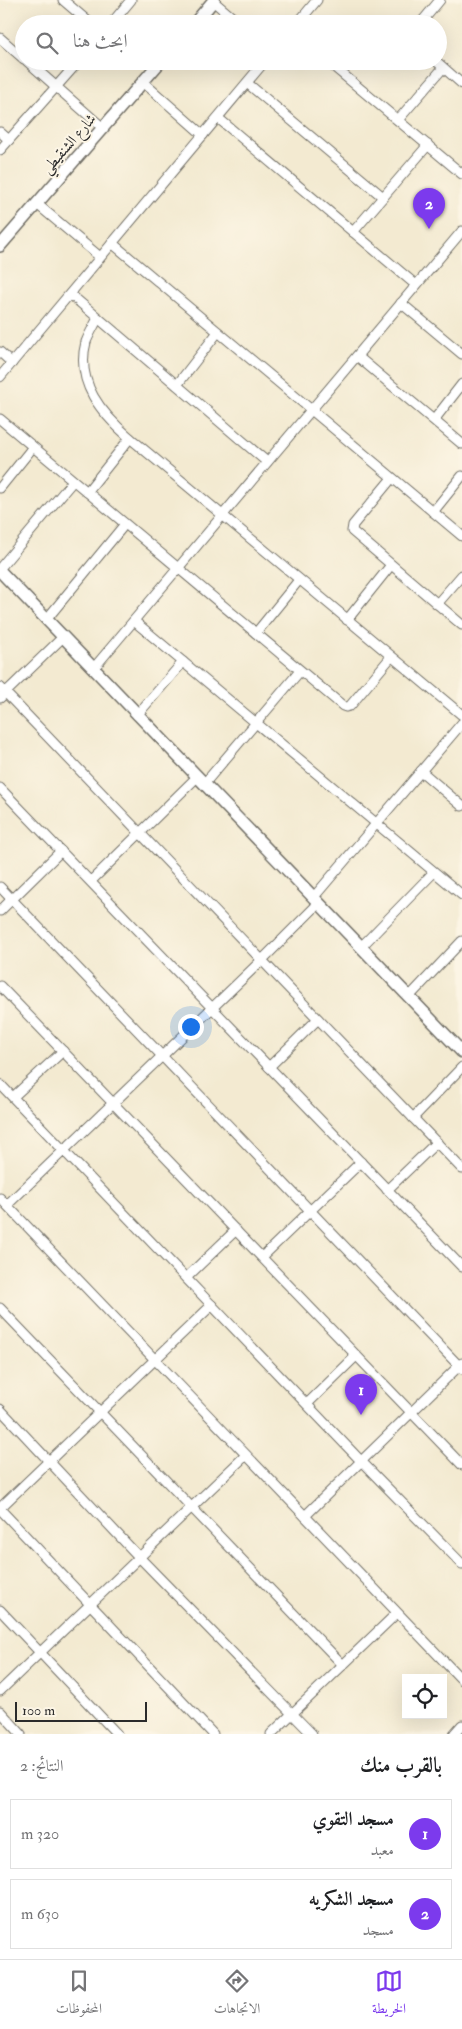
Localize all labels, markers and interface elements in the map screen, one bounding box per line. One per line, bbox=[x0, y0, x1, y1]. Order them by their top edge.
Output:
search box bbox=[15, 15, 447, 70]
icon: search bbox=[33, 29, 61, 57]
text: ابحث هنا bbox=[73, 29, 128, 53]
street label: شارع الشنقيطي bbox=[38, 110, 103, 181]
pin: 2 bbox=[413, 188, 445, 229]
your location bbox=[178, 1014, 204, 1040]
pin: 1 bbox=[345, 1374, 377, 1415]
map controls bbox=[402, 1674, 447, 1719]
button: locate bbox=[402, 1674, 447, 1719]
scale bar bbox=[15, 1699, 148, 1722]
text: 100 m bbox=[22, 1702, 55, 1719]
text: بالقرب منك bbox=[360, 1752, 442, 1779]
text: النتائج: 2 bbox=[20, 1756, 64, 1776]
text: مسجد التقوي bbox=[312, 1807, 394, 1831]
text: 320 m bbox=[21, 1824, 59, 1844]
text: 1 bbox=[422, 1824, 428, 1844]
text: معبد bbox=[370, 1840, 394, 1860]
text: مسجد الشكريه bbox=[309, 1887, 394, 1911]
text: 630 m bbox=[21, 1904, 59, 1924]
text: 2 bbox=[421, 1904, 429, 1924]
text: مسجد bbox=[363, 1920, 394, 1940]
tab: المحفوظات bbox=[56, 1967, 102, 2022]
tab: الاتجاهات bbox=[214, 1967, 260, 2022]
tab: الخريطة bbox=[372, 1967, 406, 2022]

